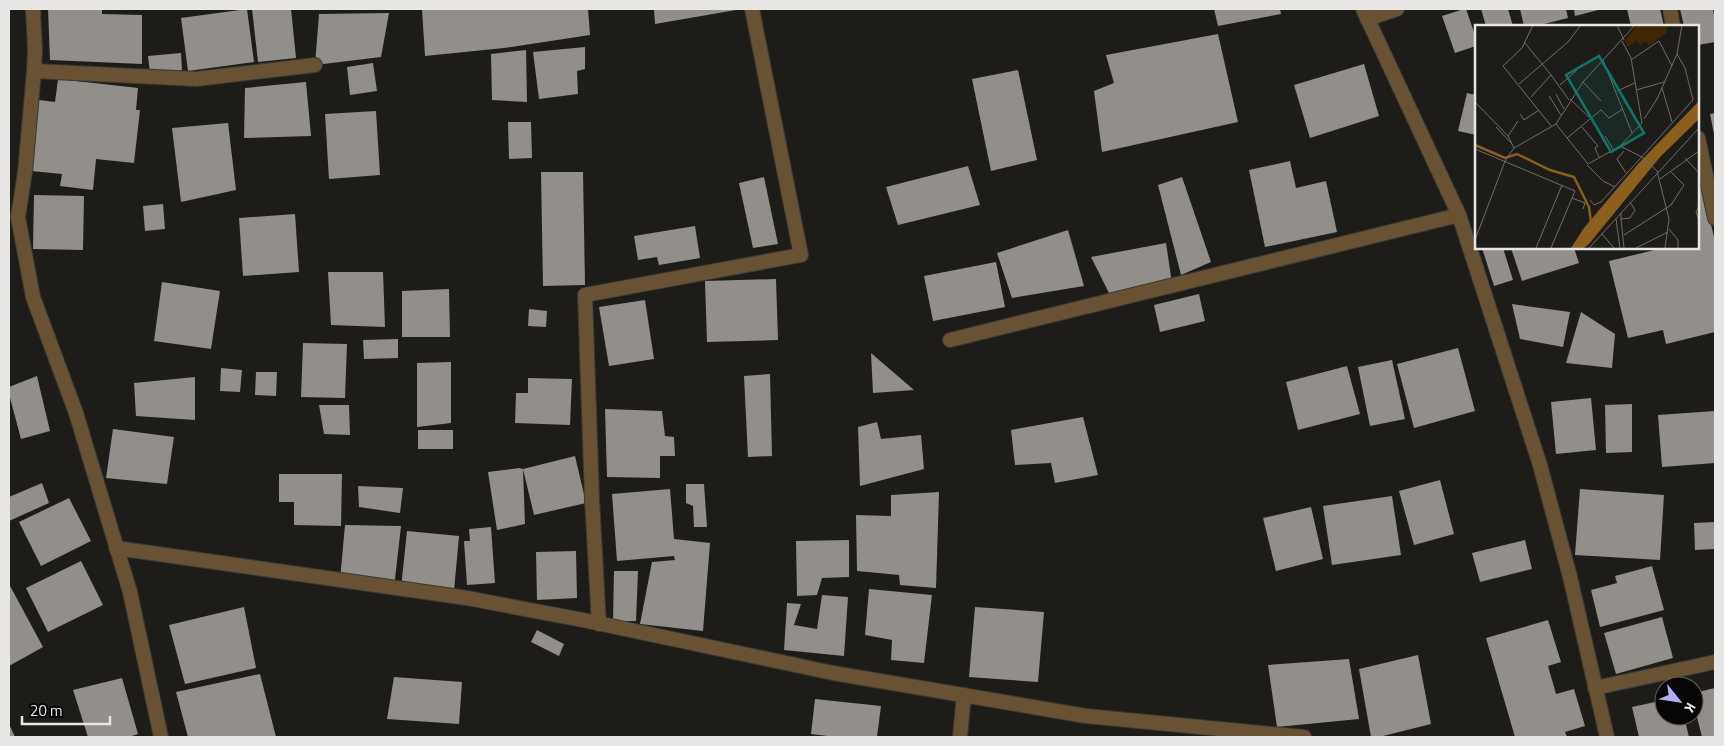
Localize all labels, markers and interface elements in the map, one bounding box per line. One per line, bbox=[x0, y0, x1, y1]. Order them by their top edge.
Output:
inset map bbox=[1475, 25, 1699, 249]
north arrow bbox=[1654, 676, 1704, 726]
scale bar bbox=[22, 694, 110, 726]
text: 20 m bbox=[30, 699, 63, 722]
text: K bbox=[1679, 699, 1702, 717]

